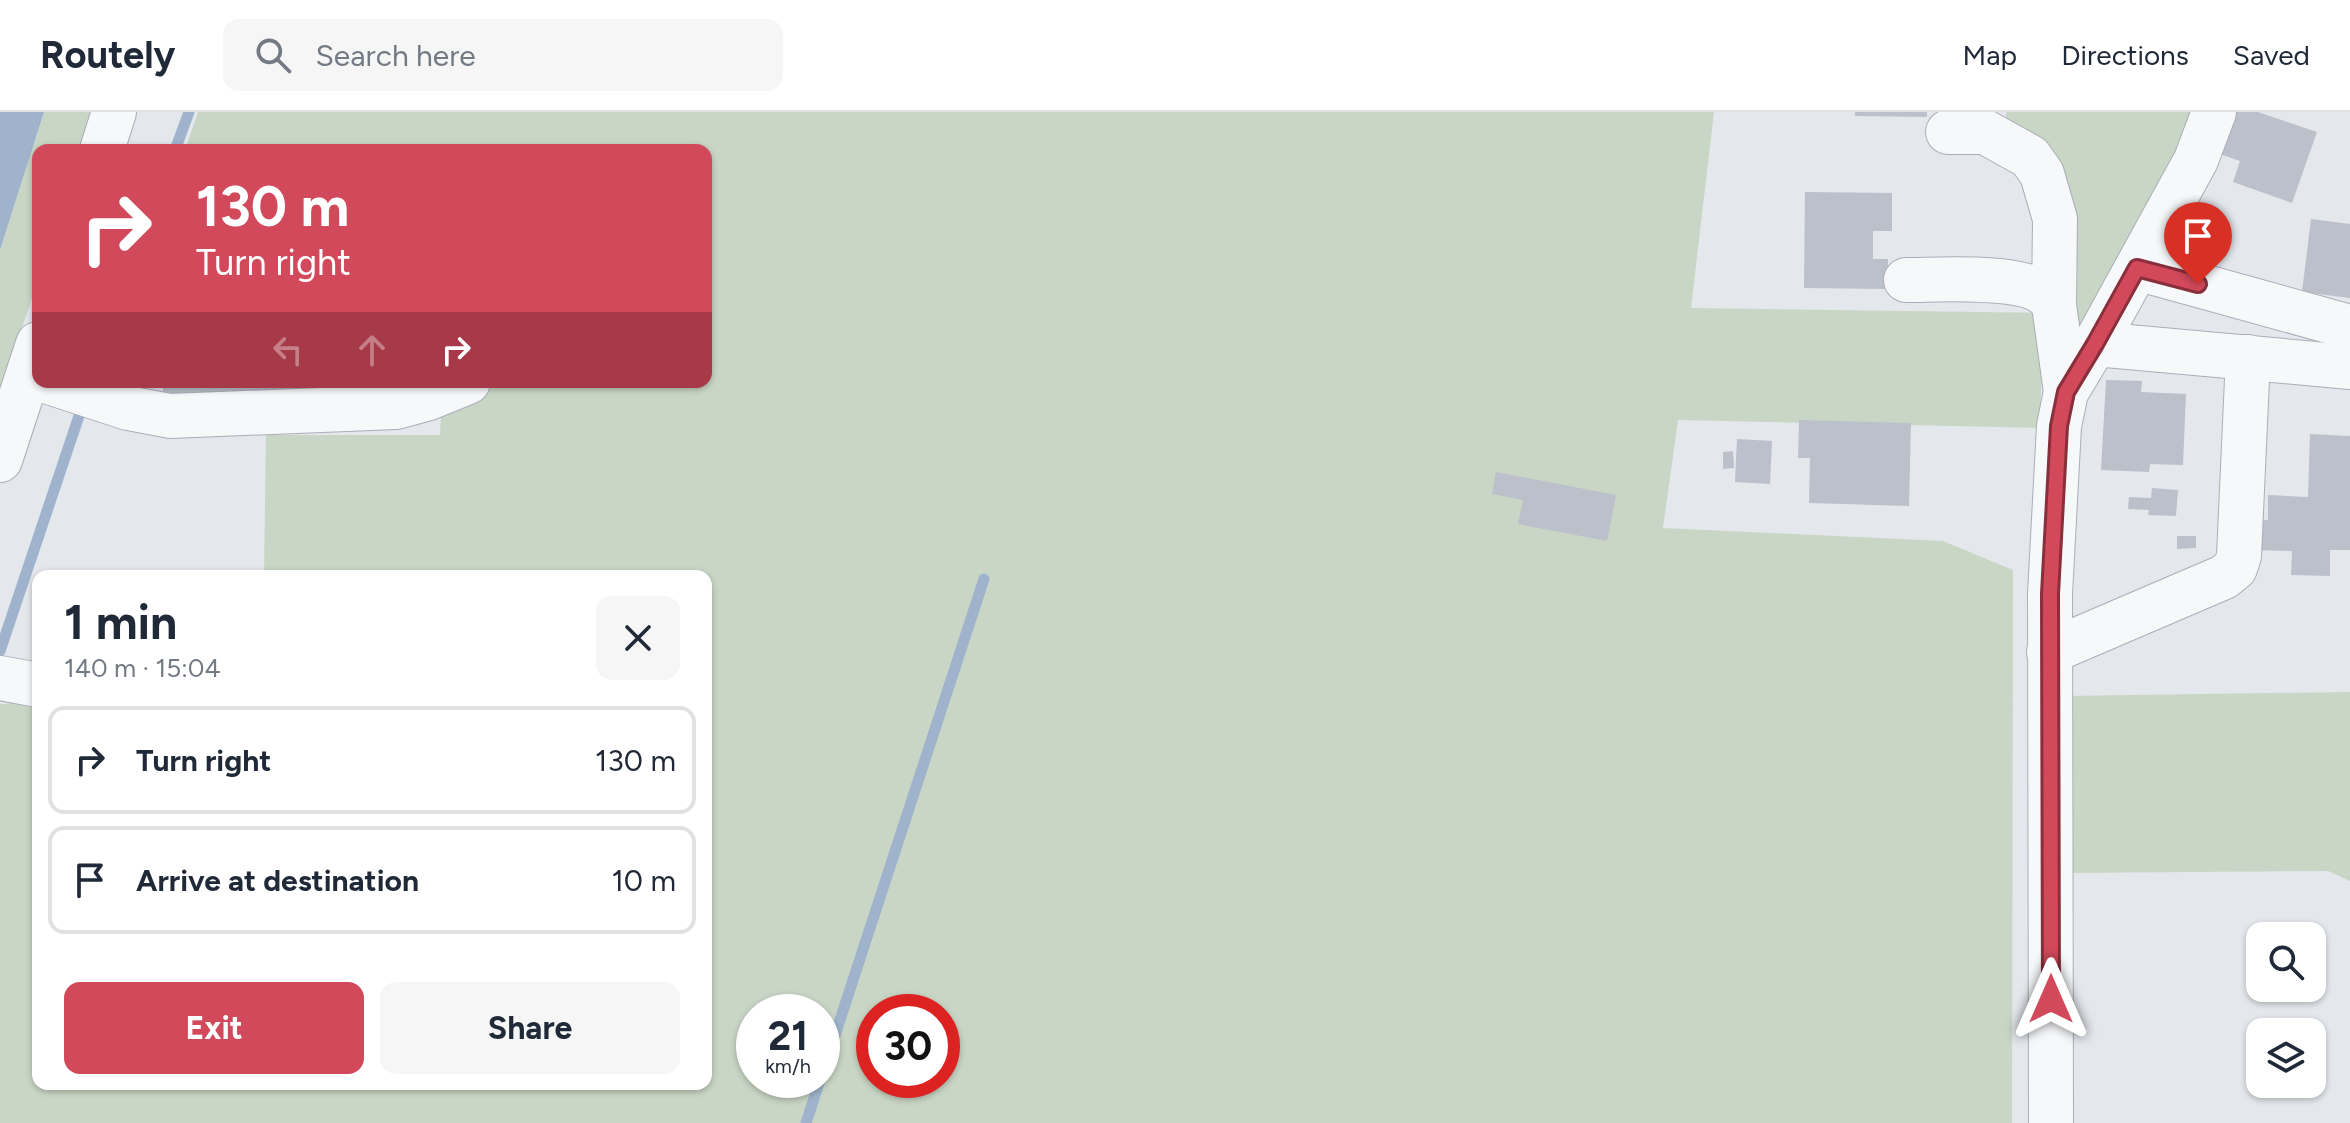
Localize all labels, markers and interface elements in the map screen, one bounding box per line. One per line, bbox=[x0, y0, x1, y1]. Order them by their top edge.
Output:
search box bbox=[223, 19, 783, 91]
text: Routely bbox=[40, 32, 175, 78]
icon: search bbox=[251, 33, 295, 77]
text: Search here bbox=[315, 37, 476, 74]
text: Map bbox=[1963, 38, 2017, 72]
text: Directions bbox=[2061, 38, 2189, 72]
text: Saved bbox=[2233, 38, 2310, 72]
text: 130 m bbox=[196, 173, 349, 240]
icon: right bbox=[64, 176, 168, 280]
pin bbox=[2164, 202, 2232, 284]
icon: arrive bbox=[2176, 214, 2220, 258]
text: Turn right bbox=[196, 241, 351, 284]
icon: left bbox=[266, 328, 310, 372]
icon: ahead bbox=[350, 328, 394, 372]
icon: right bbox=[434, 328, 478, 372]
text: 1 min bbox=[64, 593, 177, 651]
button: close bbox=[596, 596, 680, 680]
text: 140 m · 15:04 bbox=[64, 652, 221, 684]
icon: right bbox=[68, 738, 112, 782]
text: Turn right bbox=[136, 742, 271, 779]
text: 130 m bbox=[595, 742, 676, 779]
icon: arrive bbox=[68, 858, 112, 902]
text: Arrive at destination bbox=[136, 862, 419, 899]
text: 10 m bbox=[611, 862, 676, 899]
map controls bbox=[2246, 922, 2326, 1098]
button: search bbox=[2246, 922, 2326, 1002]
position arrow bbox=[2009, 957, 2093, 1041]
button: Exit bbox=[64, 982, 364, 1074]
button: Share bbox=[380, 982, 680, 1074]
speed limit sign: 30 bbox=[856, 994, 960, 1098]
text: 21 bbox=[768, 1012, 808, 1060]
button: layers bbox=[2246, 1018, 2326, 1098]
text: km/h bbox=[765, 1054, 811, 1078]

